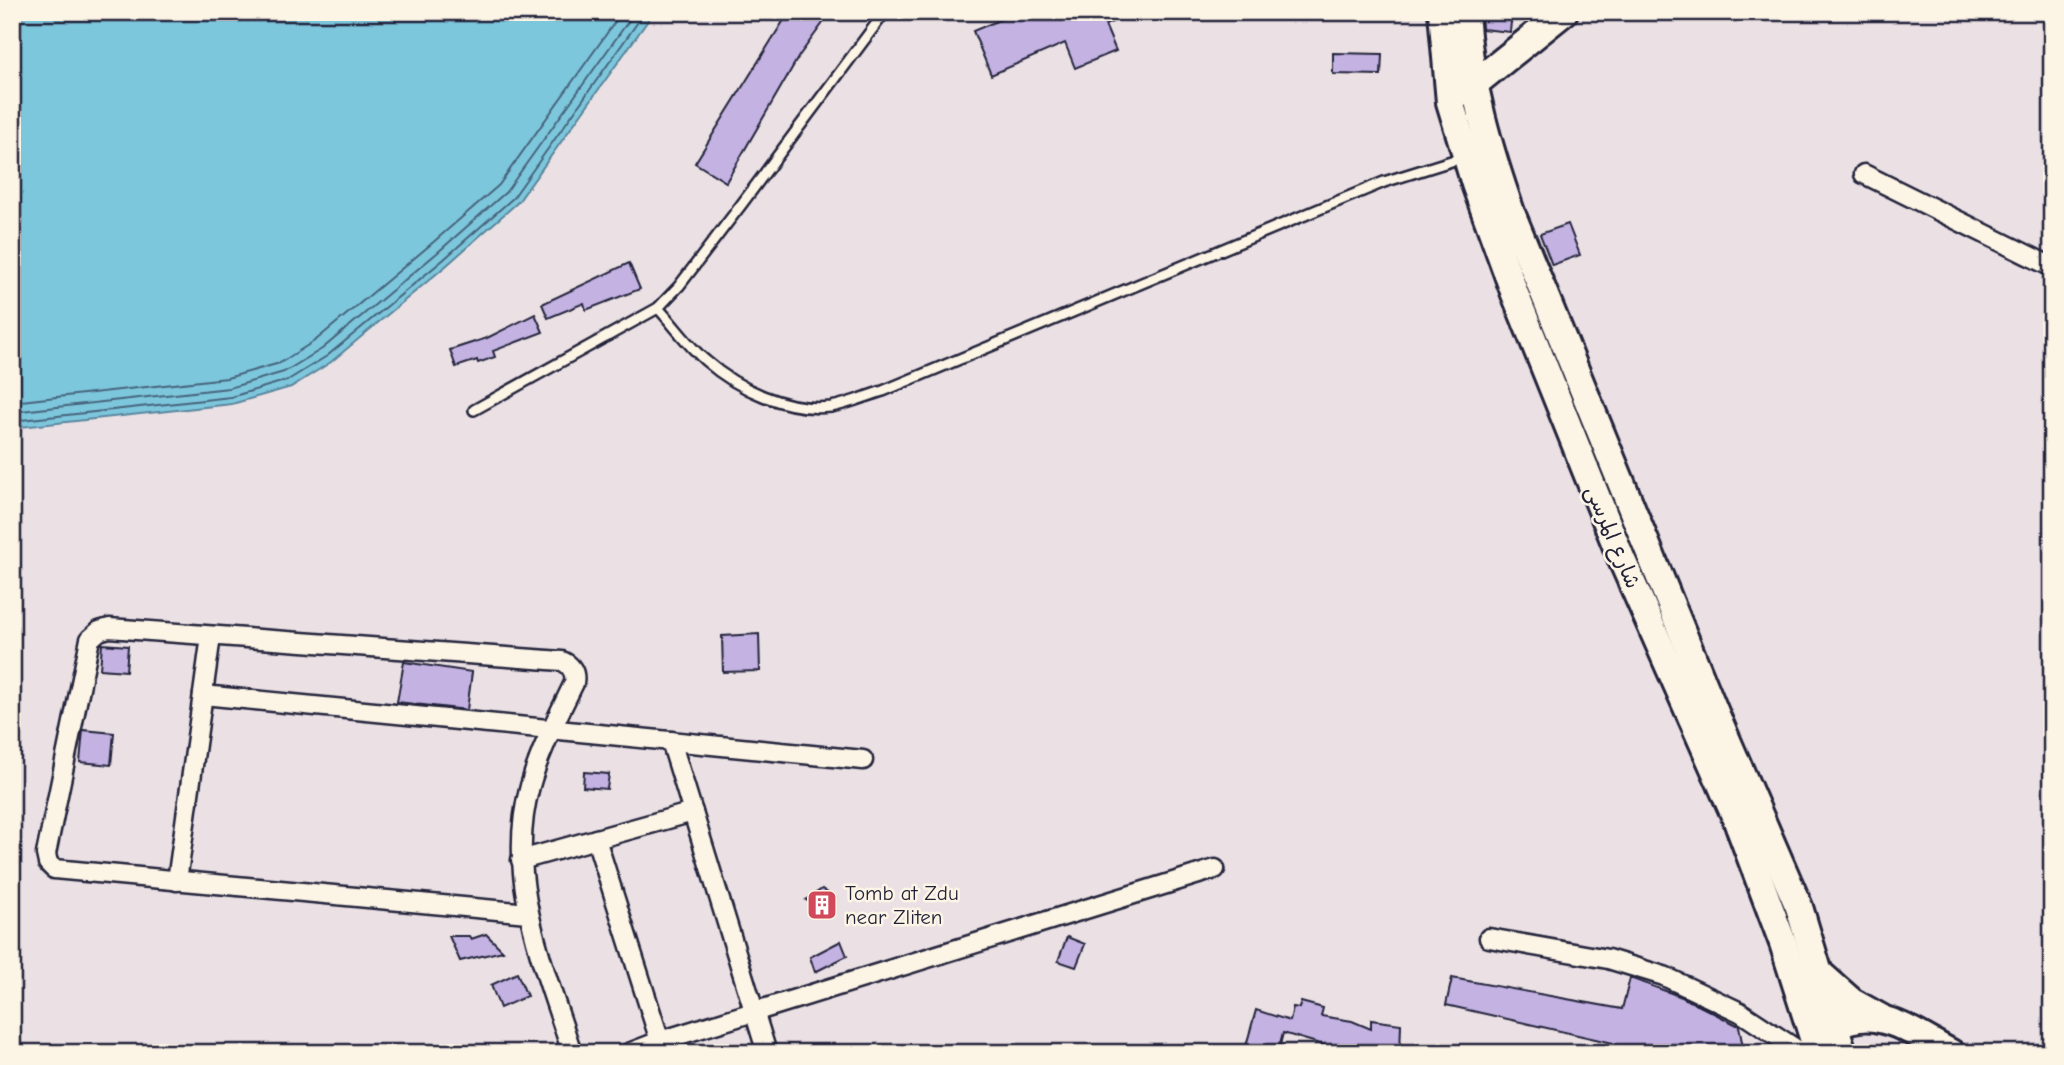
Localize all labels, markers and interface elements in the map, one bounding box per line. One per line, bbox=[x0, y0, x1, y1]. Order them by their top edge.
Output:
street label: شارع المرسى bbox=[1578, 482, 1645, 593]
place label: Tomb at Zdu near Zliten bbox=[845, 881, 959, 929]
building icon: Tomb at Zdu near Zliten bbox=[805, 888, 839, 922]

